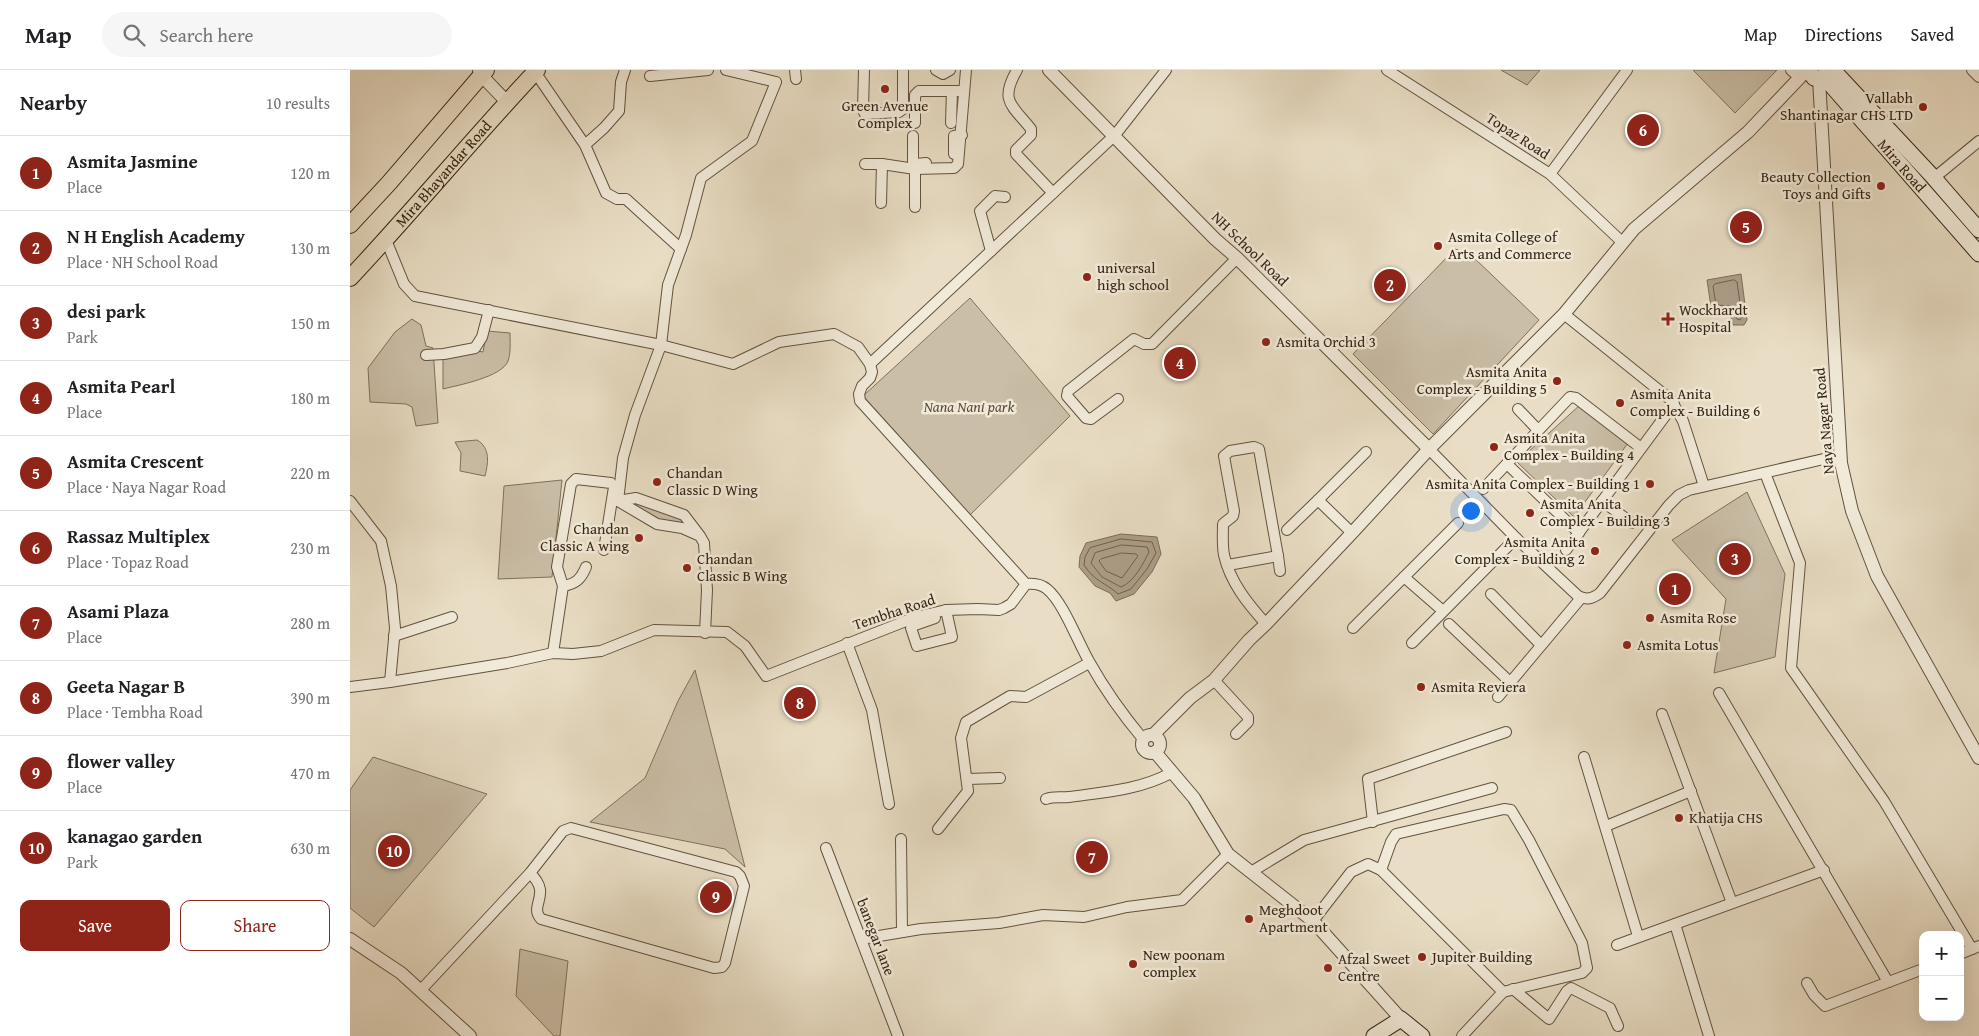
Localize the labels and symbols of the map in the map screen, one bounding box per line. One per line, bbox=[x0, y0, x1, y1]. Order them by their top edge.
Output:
marker: Green Avenue Complex bbox=[879, 83, 891, 95]
place label: Vallabh Shantinagar CHS LTD bbox=[1780, 87, 1914, 125]
place label: Green Avenue Complex bbox=[842, 95, 928, 133]
marker: Vallabh Shantinagar CHS LTD bbox=[1917, 101, 1929, 113]
street label: Topaz Road bbox=[1482, 107, 1554, 164]
pin: 6 bbox=[1627, 111, 1659, 149]
street label: Mira Bhayandar Road bbox=[390, 116, 496, 231]
street label: Mira Road bbox=[1873, 134, 1931, 197]
place label: Beauty Collection Toys and Gifts bbox=[1761, 166, 1872, 204]
marker: Beauty Collection Toys and Gifts bbox=[1875, 180, 1887, 192]
street label: NH School Road bbox=[1207, 207, 1293, 291]
pin: 5 bbox=[1730, 208, 1762, 246]
place label: Asmita College of Arts and Commerce bbox=[1448, 226, 1572, 264]
marker: Asmita College of Arts and Commerce bbox=[1432, 240, 1444, 252]
place label: universal high school bbox=[1097, 257, 1169, 295]
pin: 2 bbox=[1374, 266, 1406, 304]
marker: universal high school bbox=[1081, 271, 1093, 283]
place label: Wockhardt Hospital bbox=[1679, 299, 1748, 337]
marker: Wockhardt Hospital bbox=[1661, 312, 1675, 326]
place label: Asmita Orchid 3 bbox=[1276, 331, 1376, 352]
marker: Asmita Orchid 3 bbox=[1260, 336, 1272, 348]
pin: 4 bbox=[1164, 344, 1196, 382]
place label: Asmita Anita Complex - Building 5 bbox=[1417, 361, 1547, 399]
street label: Naya Nagar Road bbox=[1808, 367, 1839, 475]
marker: Asmita Anita Complex - Building 5 bbox=[1551, 375, 1563, 387]
place label: Asmita Anita Complex - Building 6 bbox=[1630, 383, 1760, 421]
park label: Nana Nani park bbox=[924, 396, 1014, 417]
marker: Asmita Anita Complex - Building 6 bbox=[1614, 397, 1626, 409]
place label: Asmita Anita Complex - Building 4 bbox=[1504, 427, 1634, 465]
marker: Asmita Anita Complex - Building 4 bbox=[1488, 441, 1500, 453]
place label: Chandan Classic D Wing bbox=[667, 462, 758, 500]
place label: Asmita Anita Complex - Building 1 bbox=[1425, 473, 1640, 494]
marker: Chandan Classic D Wing bbox=[651, 476, 663, 488]
marker: Asmita Anita Complex - Building 1 bbox=[1644, 478, 1656, 490]
place label: Asmita Anita Complex - Building 3 bbox=[1540, 493, 1670, 531]
your location bbox=[1458, 498, 1484, 524]
marker: Asmita Anita Complex - Building 3 bbox=[1524, 507, 1536, 519]
place label: Chandan Classic A wing bbox=[540, 518, 630, 556]
place label: Asmita Anita Complex - Building 2 bbox=[1455, 531, 1585, 569]
marker: Chandan Classic A wing bbox=[633, 532, 645, 544]
pin: 3 bbox=[1719, 540, 1751, 578]
marker: Asmita Anita Complex - Building 2 bbox=[1589, 545, 1601, 557]
place label: Chandan Classic B Wing bbox=[697, 548, 788, 586]
marker: Chandan Classic B Wing bbox=[681, 562, 693, 574]
pin: 1 bbox=[1659, 570, 1691, 608]
street label: Tembha Road bbox=[850, 588, 938, 635]
place label: Asmita Rose bbox=[1660, 607, 1737, 628]
marker: Asmita Rose bbox=[1644, 612, 1656, 624]
place label: Asmita Lotus bbox=[1637, 634, 1719, 655]
marker: Asmita Lotus bbox=[1621, 639, 1633, 651]
place label: Asmita Reviera bbox=[1431, 676, 1526, 697]
marker: Asmita Reviera bbox=[1415, 681, 1427, 693]
pin: 8 bbox=[784, 684, 816, 722]
place label: Khatija CHS bbox=[1689, 807, 1763, 828]
marker: Khatija CHS bbox=[1673, 812, 1685, 824]
pin: 10 bbox=[378, 832, 410, 870]
pin: 7 bbox=[1076, 838, 1108, 876]
pin: 9 bbox=[700, 878, 732, 916]
street label: banegar lane bbox=[852, 895, 901, 978]
place label: Meghdoot Apartment bbox=[1259, 899, 1328, 937]
marker: Meghdoot Apartment bbox=[1243, 913, 1255, 925]
place label: New poonam complex bbox=[1143, 944, 1226, 982]
place label: Jupiter Building bbox=[1430, 946, 1533, 967]
place label: Afzal Sweet Centre bbox=[1338, 948, 1411, 986]
marker: Jupiter Building bbox=[1416, 951, 1428, 963]
marker: New poonam complex bbox=[1127, 958, 1139, 970]
marker: Afzal Sweet Centre bbox=[1322, 962, 1334, 974]

